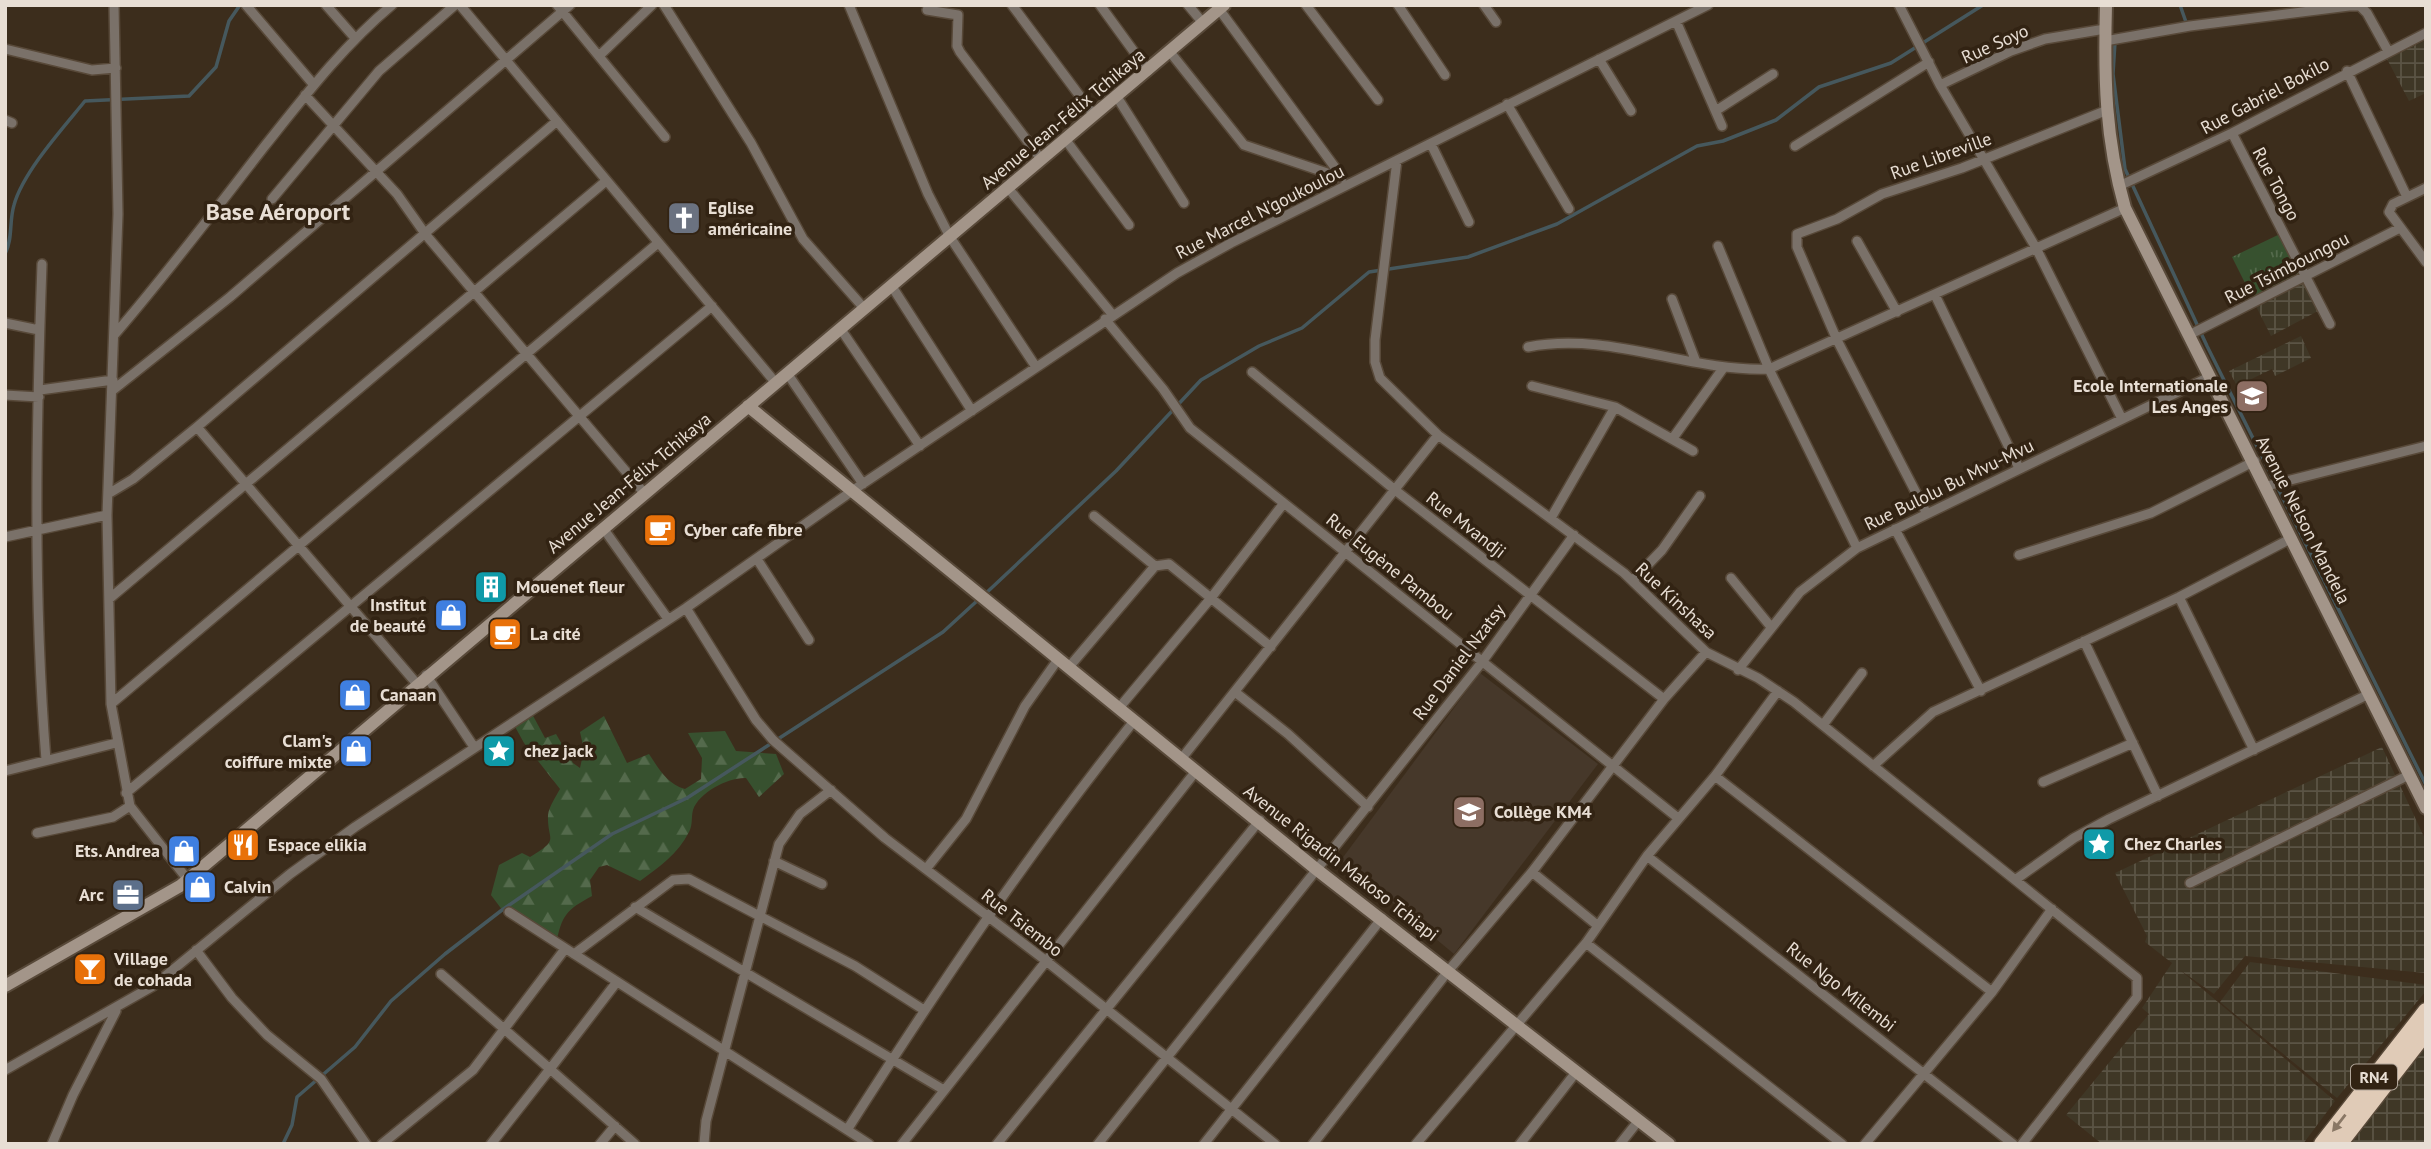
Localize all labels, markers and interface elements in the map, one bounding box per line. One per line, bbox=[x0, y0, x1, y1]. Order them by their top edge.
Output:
street label: Rue Soyo bbox=[1958, 19, 2032, 68]
street label: Avenue Jean-Félix Tchikaya bbox=[976, 43, 1150, 194]
street label: Rue Gabriel Bokilo bbox=[2196, 52, 2333, 139]
street label: Rue Libreville bbox=[1887, 127, 1995, 184]
street label: Rue Tongo bbox=[2247, 143, 2305, 225]
street label: Rue Marcel N'goukoulou bbox=[1172, 159, 1348, 264]
district label: Base Aéroport bbox=[206, 196, 351, 227]
place label: Eglise américaine bbox=[708, 196, 792, 240]
church icon: Eglise américaine bbox=[665, 199, 703, 237]
street label: Rue Tsimboungou bbox=[2221, 226, 2353, 309]
place label: Ecole Internationale Les Anges bbox=[2073, 374, 2228, 418]
school or university icon: Ecole Internationale Les Anges bbox=[2233, 377, 2271, 415]
street label: Avenue Jean-Félix Tchikaya bbox=[542, 407, 716, 558]
street label: Avenue Nelson Mandela bbox=[2251, 432, 2356, 608]
street label: Rue Bulolu Bu Mvu-Mvu bbox=[1860, 433, 2037, 536]
street label: Rue Mvandji bbox=[1422, 486, 1511, 563]
street label: Rue Eugène Pambou bbox=[1322, 508, 1459, 625]
cafe icon: Cyber cafe fibre bbox=[641, 511, 679, 549]
place label: Cyber cafe fibre bbox=[684, 518, 803, 541]
street label: Rue Kinshasa bbox=[1631, 557, 1722, 644]
building icon: Mouenet fleur bbox=[472, 568, 510, 606]
place label: Mouenet fleur bbox=[516, 575, 625, 598]
place label: Institut de beauté bbox=[350, 593, 427, 637]
shop icon: Institut de beauté bbox=[432, 596, 470, 634]
street label: Rue Daniel Nzatsy bbox=[1407, 598, 1510, 724]
cafe icon: La cité bbox=[486, 615, 524, 653]
place label: La cité bbox=[530, 622, 581, 645]
shop icon: Canaan bbox=[336, 676, 374, 714]
place label: Canaan bbox=[380, 683, 436, 706]
place label: Clam's coiffure mixte bbox=[225, 729, 332, 773]
shop icon: Clam's coiffure mixte bbox=[337, 732, 375, 770]
place icon: chez jack bbox=[480, 732, 518, 770]
place label: chez jack bbox=[524, 739, 593, 762]
street label: Avenue Rigadin Makoso Tchiapi bbox=[1239, 779, 1443, 946]
school or university icon: Collège KM4 bbox=[1450, 793, 1488, 831]
place label: Collège KM4 bbox=[1494, 800, 1592, 823]
place icon: Chez Charles bbox=[2080, 825, 2118, 863]
restaurant icon: Espace elikia bbox=[224, 826, 262, 864]
shop icon: Ets. Andrea bbox=[165, 832, 203, 870]
place label: Chez Charles bbox=[2124, 832, 2223, 855]
place label: Espace elikia bbox=[268, 833, 367, 856]
place label: Ets. Andrea bbox=[75, 839, 160, 862]
shop icon: Calvin bbox=[181, 868, 219, 906]
place label: Calvin bbox=[224, 875, 271, 898]
office icon: Arc bbox=[109, 876, 147, 914]
place label: Arc bbox=[79, 883, 104, 906]
street label: Rue Tsiembo bbox=[977, 884, 1068, 962]
street label: Rue Ngo Milembi bbox=[1782, 937, 1901, 1037]
place label: Village de cohada bbox=[113, 947, 192, 991]
bar icon: Village de cohada bbox=[71, 950, 109, 988]
road number: RN4 bbox=[2351, 1064, 2397, 1090]
one-way arrow bbox=[2331, 1113, 2346, 1131]

